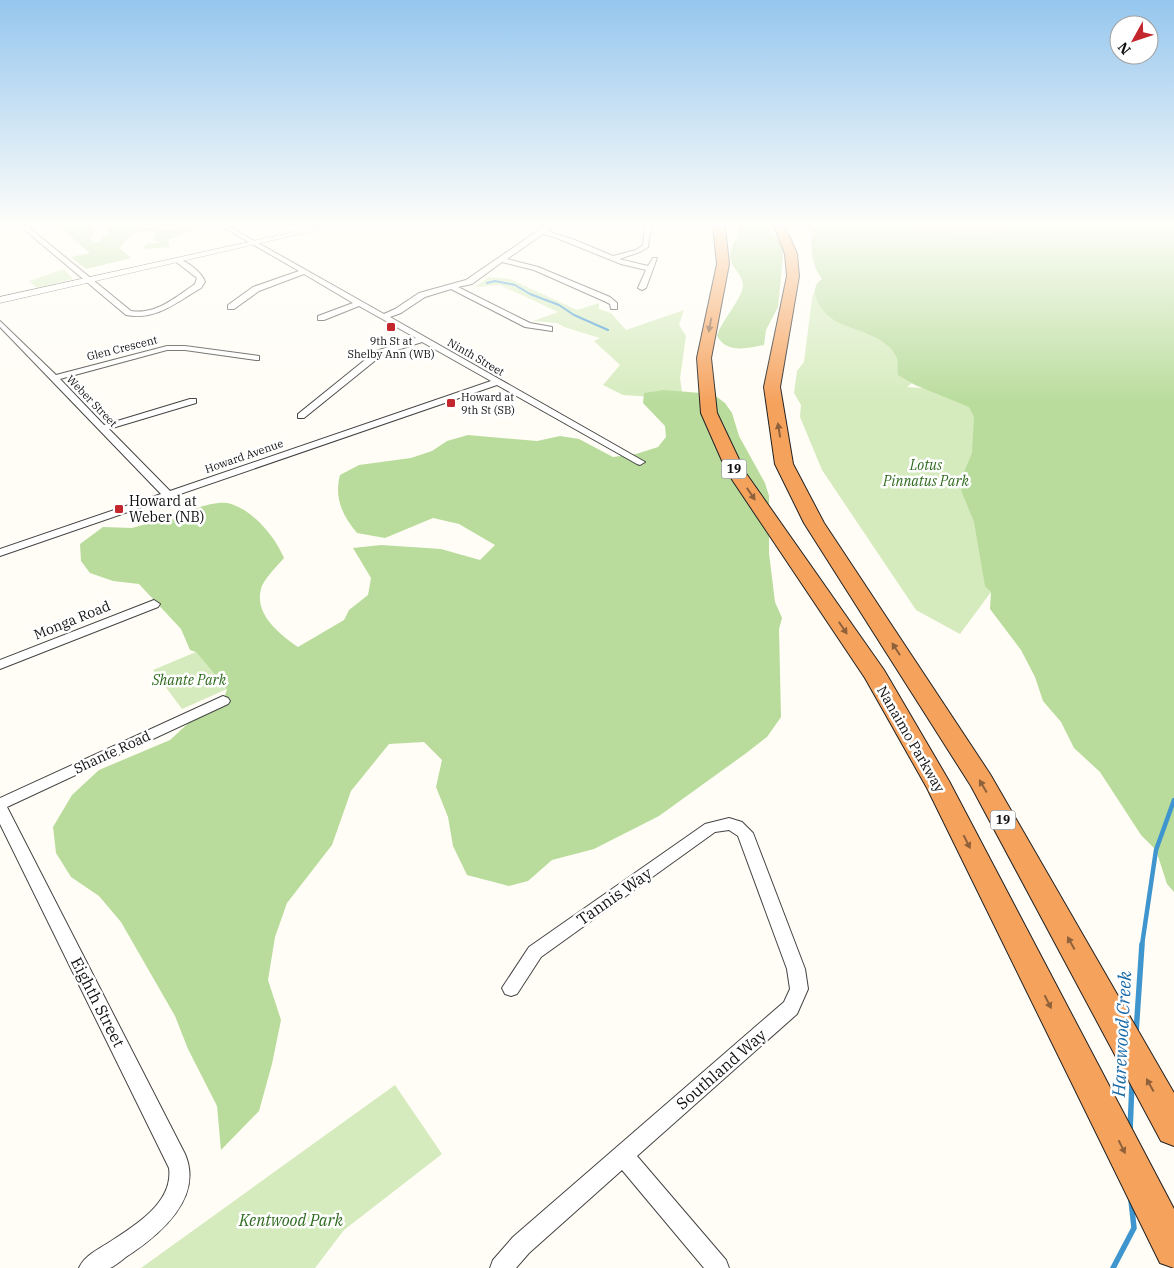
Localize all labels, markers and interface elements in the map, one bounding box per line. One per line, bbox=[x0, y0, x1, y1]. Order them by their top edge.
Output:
north arrow bbox=[1109, 15, 1159, 65]
text: N bbox=[1114, 38, 1134, 58]
one-way arrow bbox=[706, 318, 714, 334]
marker: 9th St at Shelby Ann (WB) bbox=[385, 321, 397, 333]
street label: Glen Crescent bbox=[85, 332, 159, 364]
place label: 9th St at Shelby Ann (WB) bbox=[347, 334, 435, 361]
street label: Ninth Street bbox=[445, 335, 507, 379]
street label: Weber Street bbox=[64, 372, 120, 430]
place label: Howard at 9th St (SB) bbox=[461, 390, 515, 417]
marker: Howard at 9th St (SB) bbox=[445, 397, 457, 409]
one-way arrow bbox=[774, 421, 782, 437]
street label: Howard Avenue bbox=[203, 436, 285, 476]
park label: Lotus Pinnatus Park bbox=[882, 456, 970, 490]
road number: 19 bbox=[722, 459, 746, 478]
one-way arrow bbox=[746, 487, 756, 501]
place label: Howard at Weber (NB) bbox=[129, 492, 204, 526]
marker: Howard at Weber (NB) bbox=[113, 503, 125, 515]
street label: Monga Road bbox=[31, 596, 113, 643]
one-way arrow bbox=[838, 621, 848, 635]
one-way arrow bbox=[891, 643, 900, 656]
park label: Shante Park bbox=[151, 671, 227, 689]
street label: Nanaimo Parkway bbox=[873, 682, 949, 796]
street label: Shante Road bbox=[71, 726, 154, 778]
one-way arrow bbox=[979, 779, 988, 793]
road number: 19 bbox=[990, 810, 1016, 830]
one-way arrow bbox=[963, 834, 971, 849]
street label: Tannis Way bbox=[573, 863, 656, 929]
one-way arrow bbox=[1067, 936, 1075, 951]
street label: Eighth Street bbox=[67, 954, 129, 1051]
water label: Harewood Creek bbox=[1107, 970, 1136, 1098]
one-way arrow bbox=[1044, 995, 1052, 1009]
street label: Southland Way bbox=[672, 1024, 770, 1114]
one-way arrow bbox=[1146, 1078, 1155, 1092]
one-way arrow bbox=[1118, 1140, 1126, 1154]
park label: Kentwood Park bbox=[238, 1210, 344, 1230]

